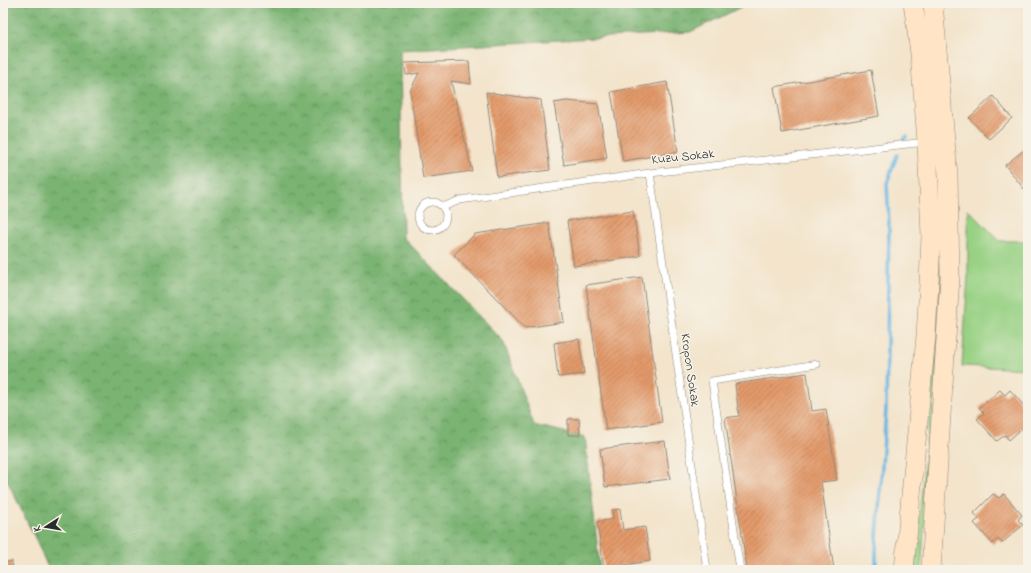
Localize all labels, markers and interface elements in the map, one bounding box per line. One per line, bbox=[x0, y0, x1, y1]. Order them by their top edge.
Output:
street label: Kuzu Sokak bbox=[651, 144, 716, 170]
street label: Kropon Sokak bbox=[675, 332, 705, 408]
north arrow bbox=[26, 507, 66, 547]
text: K bbox=[29, 524, 46, 533]

